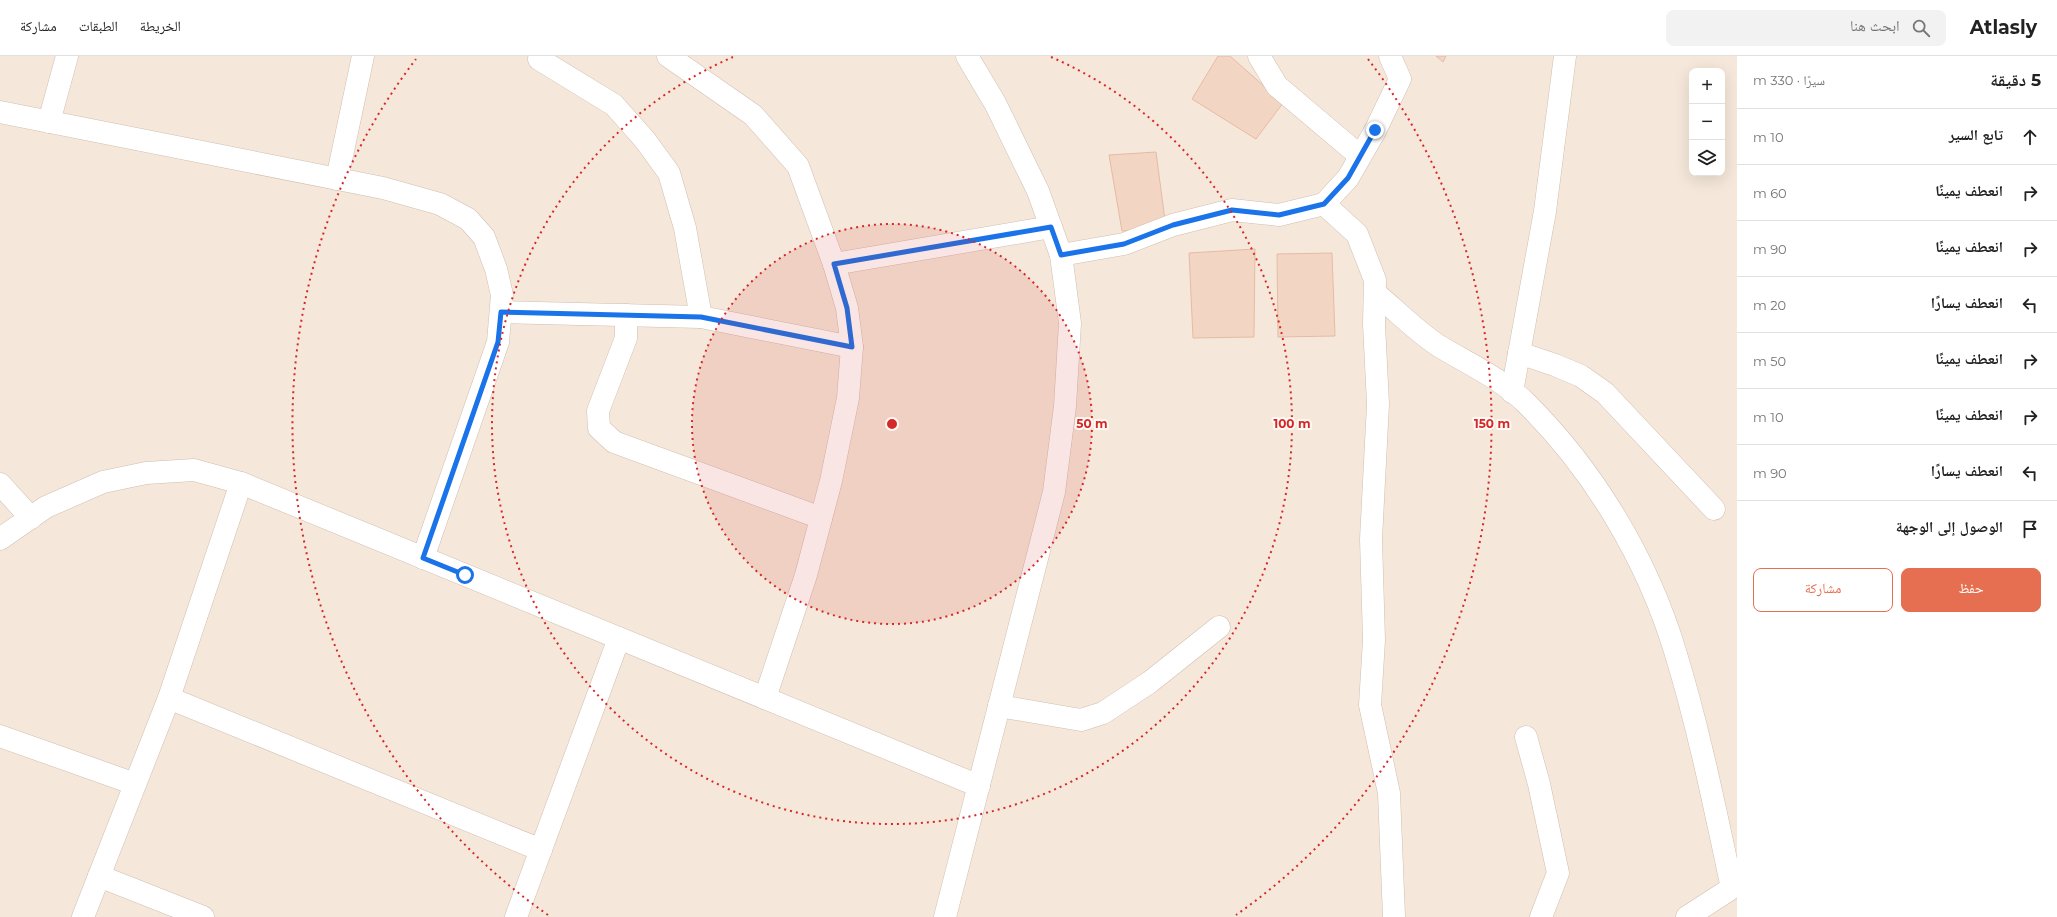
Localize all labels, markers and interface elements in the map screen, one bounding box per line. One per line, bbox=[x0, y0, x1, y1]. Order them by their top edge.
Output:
search box bbox=[1666, 10, 1946, 46]
text: ابحث هنا bbox=[1850, 16, 1900, 35]
text: Atlasly bbox=[1970, 16, 2037, 39]
text: مشاركة bbox=[20, 17, 57, 35]
text: الطبقات bbox=[79, 17, 118, 35]
text: الخريطة bbox=[140, 17, 181, 35]
icon: search bbox=[1910, 17, 1932, 39]
map controls bbox=[1689, 68, 1725, 176]
button: + bbox=[1689, 68, 1725, 104]
text: 5 دقيقة bbox=[1990, 70, 2041, 90]
text: سيرًا · 330 m bbox=[1753, 72, 1825, 88]
button: − bbox=[1689, 104, 1725, 140]
route end bbox=[1366, 121, 1384, 139]
text: تابع السير bbox=[1949, 125, 2003, 144]
icon: ahead bbox=[2019, 126, 2041, 148]
text: 10 m bbox=[1753, 129, 1784, 145]
button: layers bbox=[1689, 140, 1725, 176]
text: انعطف يمينًا bbox=[1935, 181, 2003, 200]
icon: right bbox=[2019, 182, 2041, 204]
text: 60 m bbox=[1753, 185, 1787, 201]
text: انعطف يمينًا bbox=[1935, 237, 2003, 256]
icon: right bbox=[2019, 238, 2041, 260]
text: 90 m bbox=[1753, 241, 1787, 257]
text: انعطف يسارًا bbox=[1931, 293, 2003, 312]
icon: left bbox=[2019, 294, 2041, 316]
text: 20 m bbox=[1753, 297, 1786, 313]
text: انعطف يمينًا bbox=[1935, 349, 2003, 368]
icon: right bbox=[2019, 350, 2041, 372]
text: 50 m bbox=[1753, 353, 1786, 369]
text: انعطف يمينًا bbox=[1935, 405, 2003, 424]
icon: right bbox=[2019, 406, 2041, 428]
text: 10 m bbox=[1753, 409, 1784, 425]
text: 50 m bbox=[1076, 416, 1108, 431]
text: 100 m bbox=[1274, 416, 1310, 431]
text: 150 m bbox=[1474, 416, 1510, 431]
centre of rings bbox=[885, 417, 899, 431]
text: انعطف يسارًا bbox=[1931, 461, 2003, 480]
icon: left bbox=[2019, 462, 2041, 484]
text: 90 m bbox=[1753, 465, 1787, 481]
text: الوصول إلى الوجهة bbox=[1896, 517, 2003, 536]
icon: arrive bbox=[2019, 518, 2041, 540]
route start bbox=[456, 566, 474, 584]
button: مشاركة bbox=[1753, 568, 1893, 612]
button: حفظ bbox=[1901, 568, 2041, 612]

